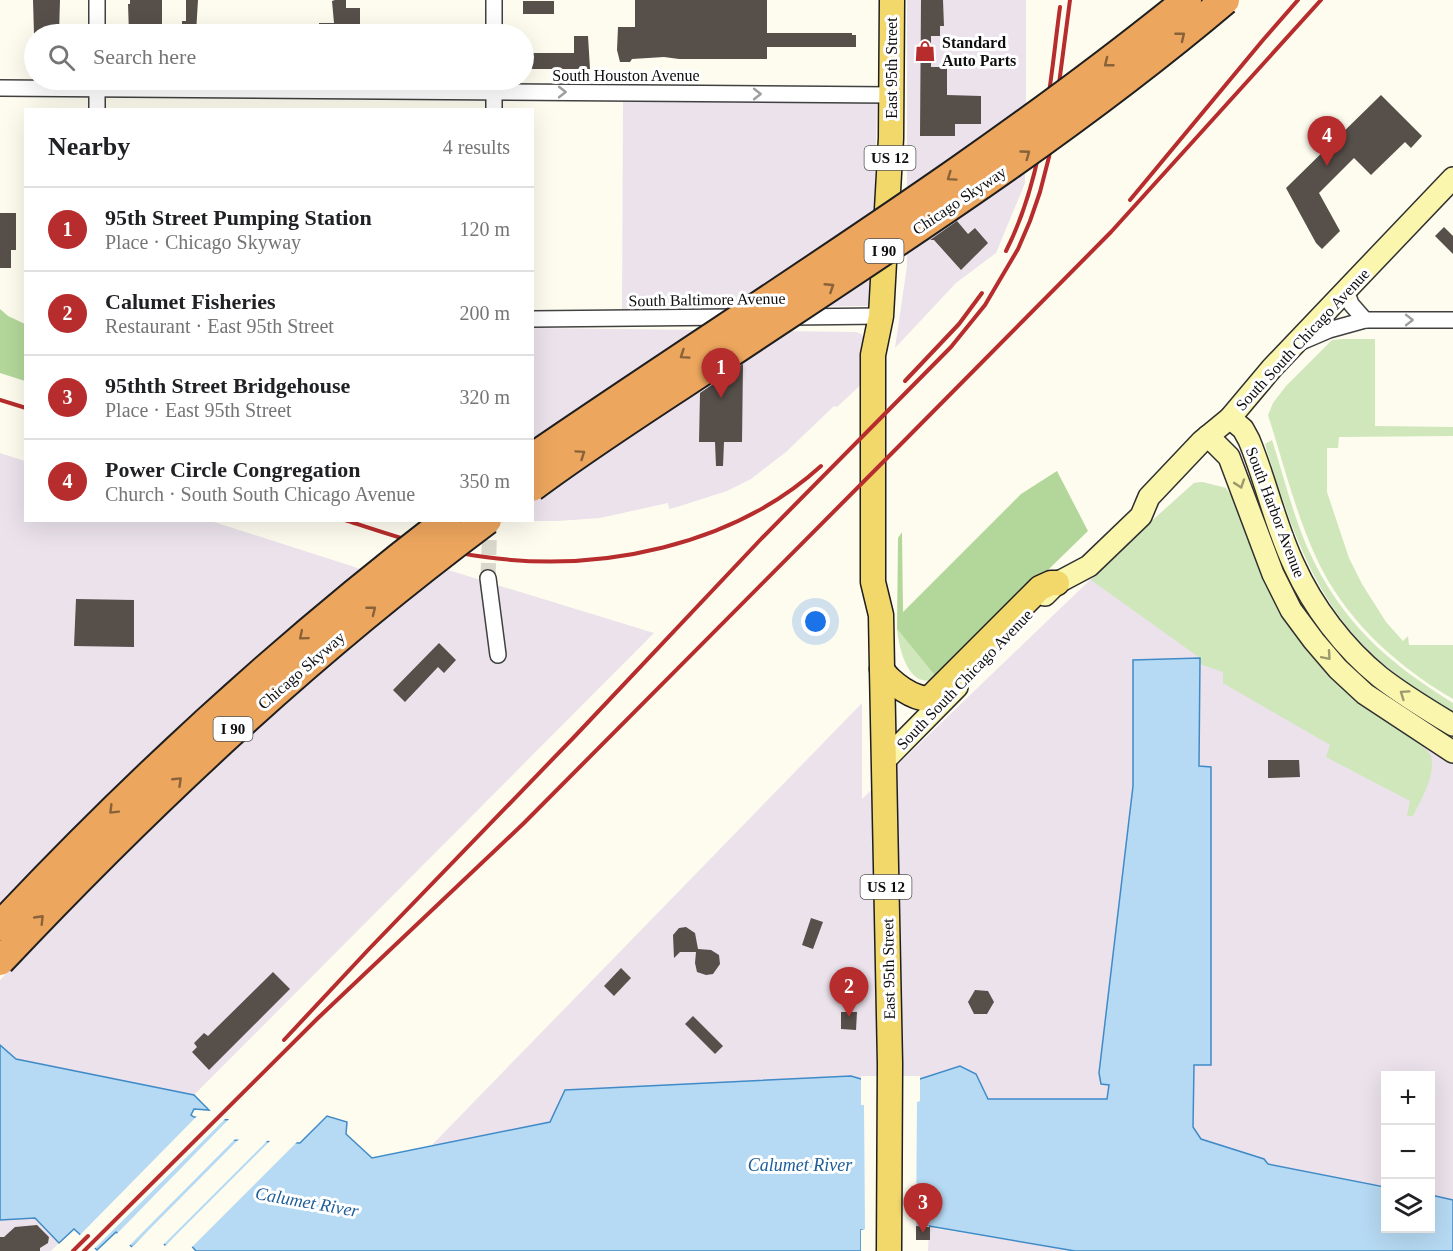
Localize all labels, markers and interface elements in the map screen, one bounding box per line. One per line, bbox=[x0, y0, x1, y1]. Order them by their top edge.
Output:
street label: East 95th Street bbox=[883, 17, 900, 119]
search box bbox=[24, 24, 534, 90]
one-way arrow bbox=[1174, 32, 1185, 43]
place label: Standard Auto Parts bbox=[942, 34, 1016, 69]
shop icon: Standard Auto Parts bbox=[913, 39, 937, 63]
icon: search bbox=[45, 41, 78, 74]
text: Search here bbox=[93, 44, 196, 69]
one-way arrow bbox=[1104, 55, 1115, 66]
street label: South Houston Avenue bbox=[552, 67, 700, 84]
one-way arrow bbox=[558, 86, 567, 99]
one-way arrow bbox=[753, 88, 762, 100]
pin: 4 bbox=[1308, 116, 1346, 166]
text: Nearby bbox=[48, 132, 130, 161]
text: 4 results bbox=[443, 136, 510, 158]
road number: US 12 bbox=[864, 146, 916, 170]
one-way arrow bbox=[1020, 150, 1031, 161]
street label: Chicago Skyway bbox=[909, 163, 1010, 239]
one-way arrow bbox=[946, 170, 957, 181]
text: 95th Street Pumping Station bbox=[105, 205, 372, 230]
text: 1 bbox=[63, 218, 73, 240]
text: 120 m bbox=[459, 218, 510, 240]
text: Place · Chicago Skyway bbox=[105, 231, 301, 253]
road number: I 90 bbox=[864, 239, 904, 263]
street label: South South Chicago Avenue bbox=[1232, 265, 1373, 414]
one-way arrow bbox=[823, 283, 834, 294]
text: Calumet Fisheries bbox=[105, 289, 275, 314]
street label: South Baltimore Avenue bbox=[628, 290, 786, 309]
text: 2 bbox=[63, 302, 73, 324]
text: 200 m bbox=[459, 302, 510, 324]
one-way arrow bbox=[1404, 314, 1413, 326]
text: Restaurant · East 95th Street bbox=[105, 315, 334, 337]
one-way arrow bbox=[679, 348, 690, 359]
pin: 1 bbox=[702, 348, 740, 398]
text: 95thth Street Bridgehouse bbox=[105, 373, 350, 398]
text: 3 bbox=[63, 386, 73, 408]
text: 320 m bbox=[459, 386, 510, 408]
text: Place · East 95th Street bbox=[105, 399, 292, 421]
street label: South Harbor Avenue bbox=[1243, 445, 1308, 580]
one-way arrow bbox=[574, 450, 585, 461]
text: Power Circle Congregation bbox=[105, 457, 360, 482]
text: 4 bbox=[63, 470, 73, 492]
text: 350 m bbox=[459, 470, 510, 492]
one-way arrow bbox=[1232, 478, 1245, 489]
text: Church · South South Chicago Avenue bbox=[105, 483, 415, 505]
street label: South South Chicago Avenue bbox=[893, 606, 1036, 753]
one-way arrow bbox=[365, 607, 376, 618]
your location bbox=[801, 607, 830, 636]
street label: Chicago Skyway bbox=[255, 628, 349, 713]
one-way arrow bbox=[299, 629, 310, 640]
one-way arrow bbox=[1320, 649, 1331, 660]
one-way arrow bbox=[1399, 690, 1410, 701]
road number: I 90 bbox=[214, 717, 252, 741]
one-way arrow bbox=[171, 777, 182, 788]
one-way arrow bbox=[109, 803, 120, 814]
road number: US 12 bbox=[860, 875, 912, 899]
one-way arrow bbox=[33, 915, 44, 925]
street label: East 95th Street bbox=[879, 918, 898, 1020]
pin: 2 bbox=[830, 968, 868, 1017]
map controls bbox=[1381, 1071, 1435, 1233]
button: + bbox=[1381, 1071, 1435, 1125]
button: − bbox=[1381, 1125, 1435, 1179]
water label: Calumet River bbox=[748, 1155, 853, 1175]
button: layers bbox=[1381, 1179, 1435, 1233]
water label: Calumet River bbox=[254, 1183, 361, 1221]
pin: 3 bbox=[904, 1184, 942, 1233]

